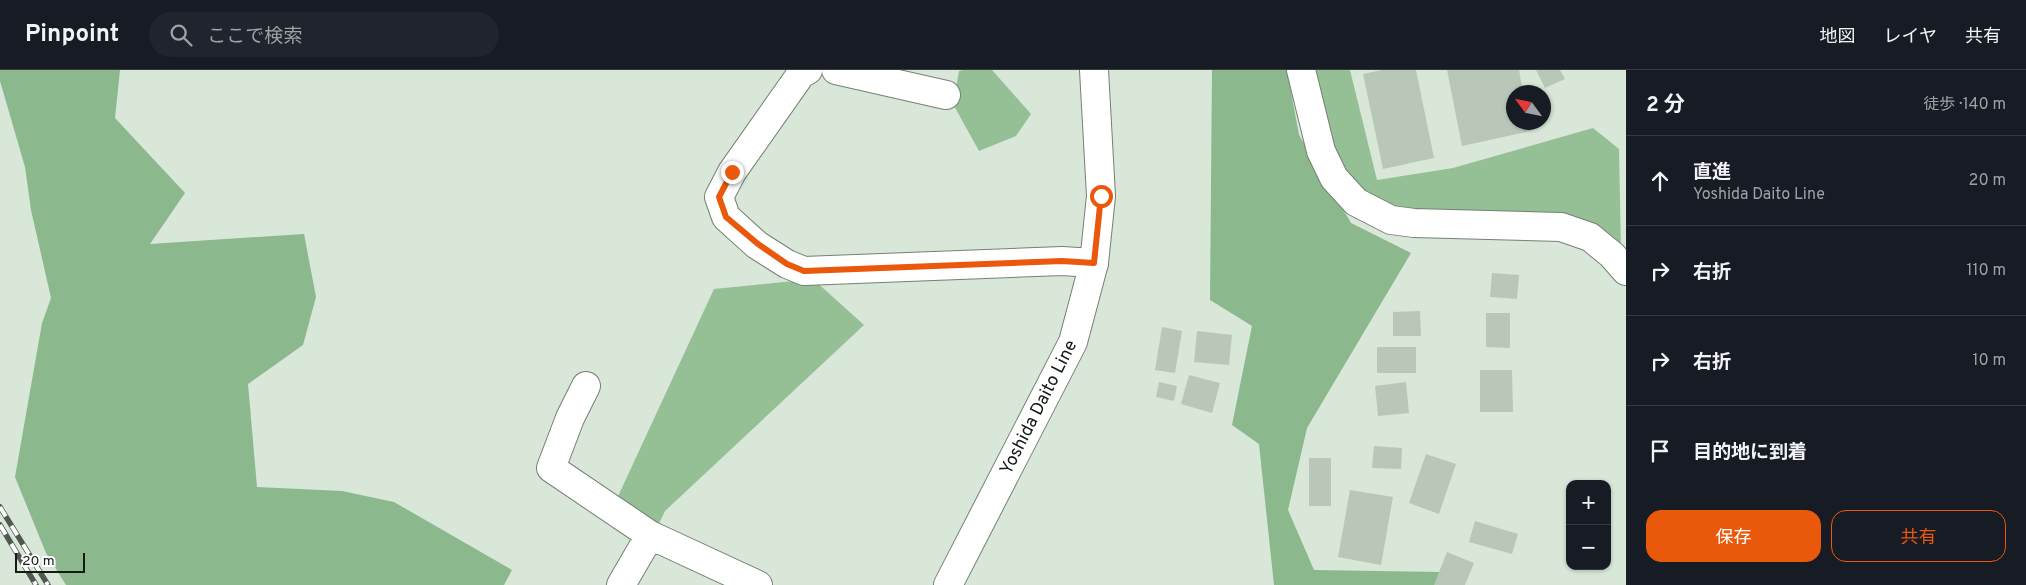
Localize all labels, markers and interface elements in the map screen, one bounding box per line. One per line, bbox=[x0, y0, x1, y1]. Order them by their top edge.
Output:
search box bbox=[149, 12, 499, 57]
text: Pinpoint bbox=[25, 20, 119, 50]
icon: search bbox=[167, 21, 195, 49]
text: ここで検索 bbox=[207, 25, 302, 49]
text: 地図 bbox=[1820, 26, 1856, 49]
text: レイヤ bbox=[1884, 26, 1937, 49]
text: 共有 bbox=[1965, 26, 2001, 49]
north arrow bbox=[1506, 85, 1551, 130]
text: 2 分 bbox=[1646, 92, 1685, 119]
text: 徒歩 · 140 m bbox=[1923, 95, 2006, 115]
route end bbox=[721, 161, 744, 184]
text: 直進 bbox=[1693, 161, 1731, 185]
icon: ahead bbox=[1646, 167, 1674, 195]
text: 20 m bbox=[1969, 171, 2006, 191]
route start bbox=[1090, 185, 1113, 208]
text: Yoshida Daito Line bbox=[1693, 185, 1825, 205]
icon: right bbox=[1646, 257, 1674, 285]
text: 右折 bbox=[1693, 261, 1731, 285]
text: 110 m bbox=[1966, 261, 2006, 281]
street label: Yoshida Daito Line bbox=[995, 336, 1083, 479]
icon: right bbox=[1646, 347, 1674, 375]
text: 右折 bbox=[1693, 351, 1731, 375]
text: 10 m bbox=[1972, 351, 2006, 371]
icon: arrive bbox=[1646, 437, 1674, 465]
text: 目的地に到着 bbox=[1693, 441, 1807, 465]
map controls bbox=[1566, 480, 1611, 570]
button: + bbox=[1566, 480, 1611, 525]
button: 保存 bbox=[1646, 510, 1821, 562]
button: 共有 bbox=[1831, 510, 2006, 562]
button: − bbox=[1566, 525, 1611, 570]
scale bar bbox=[15, 550, 85, 573]
text: 20 m bbox=[22, 553, 55, 570]

